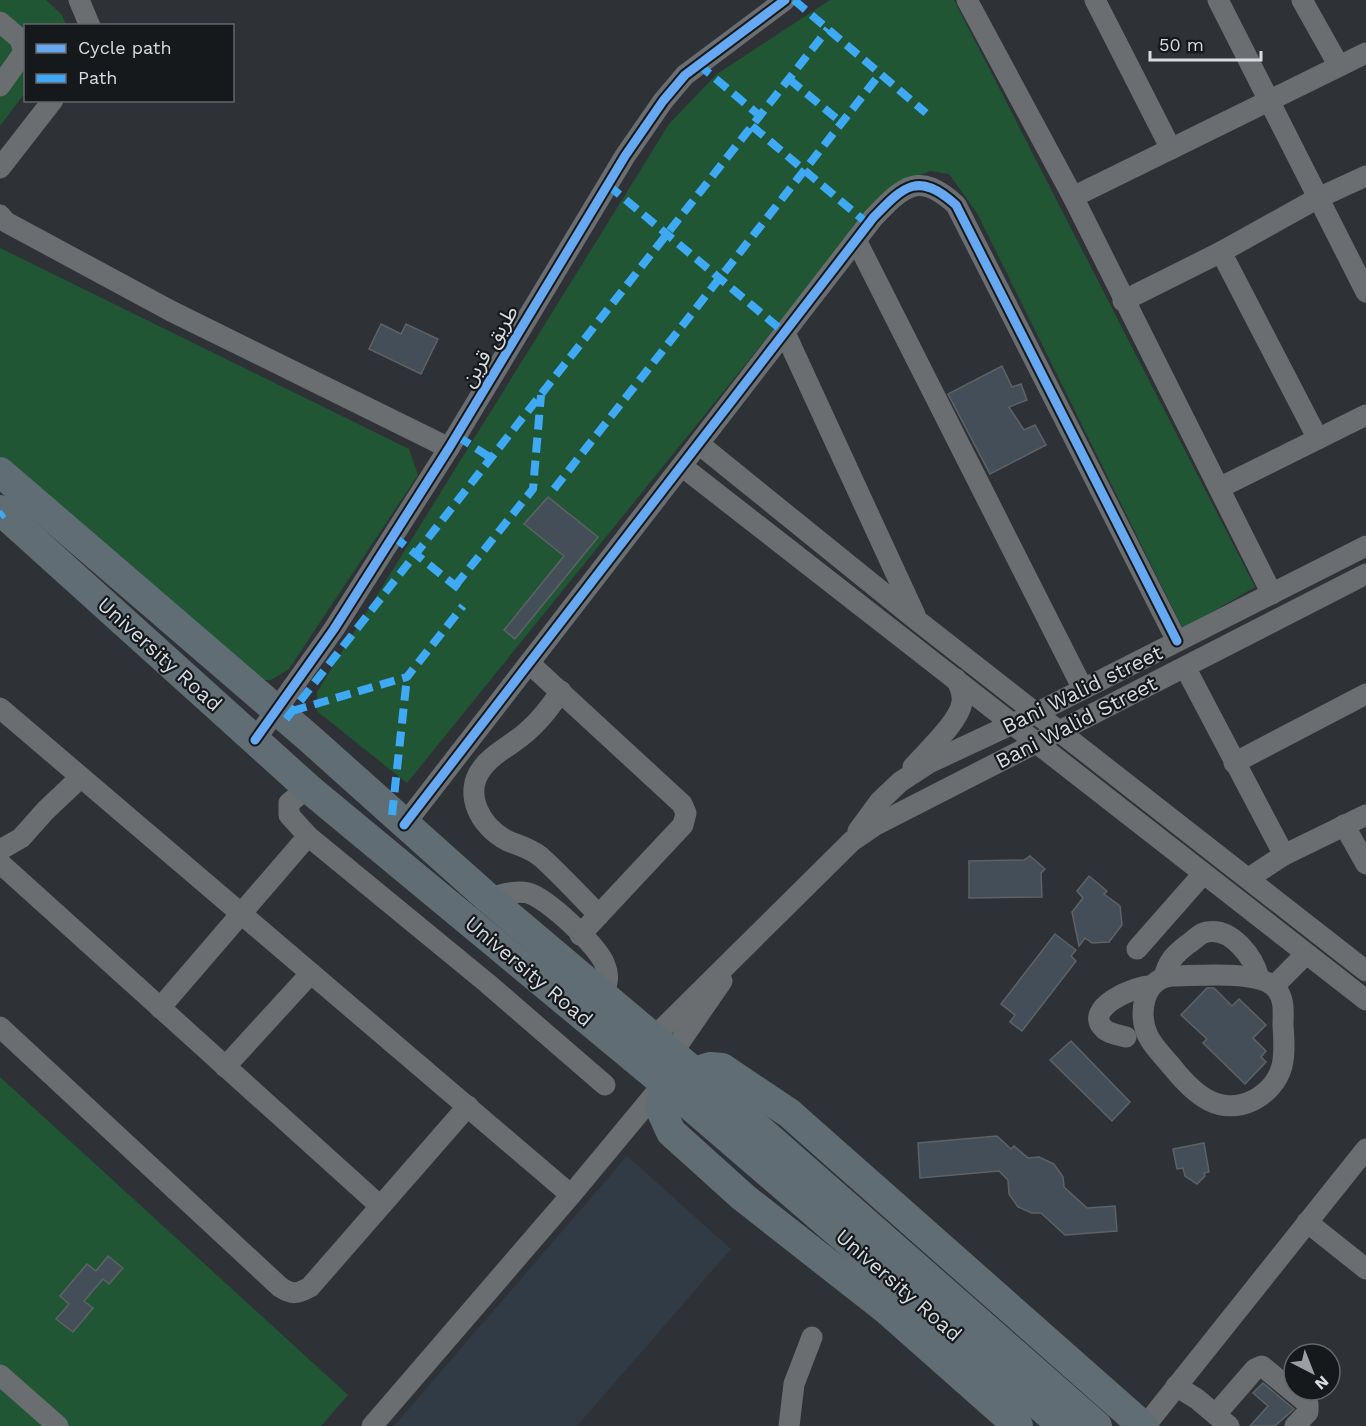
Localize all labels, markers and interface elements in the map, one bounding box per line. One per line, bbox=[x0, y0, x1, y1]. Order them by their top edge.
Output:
legend bbox=[24, 24, 234, 102]
scale bar bbox=[1150, 24, 1261, 62]
text: 50 m bbox=[1159, 34, 1204, 55]
text: Cycle path bbox=[78, 37, 172, 58]
text: Path bbox=[78, 67, 118, 88]
street label: طريق قرين bbox=[455, 301, 524, 392]
street label: University Road bbox=[93, 592, 227, 716]
street label: Bani Walid street bbox=[998, 639, 1166, 739]
street label: Bani Walid Street bbox=[991, 670, 1161, 773]
street label: University Road bbox=[460, 910, 598, 1032]
street label: University Road bbox=[831, 1224, 967, 1346]
north arrow bbox=[1282, 1342, 1342, 1402]
text: N bbox=[1311, 1372, 1332, 1394]

